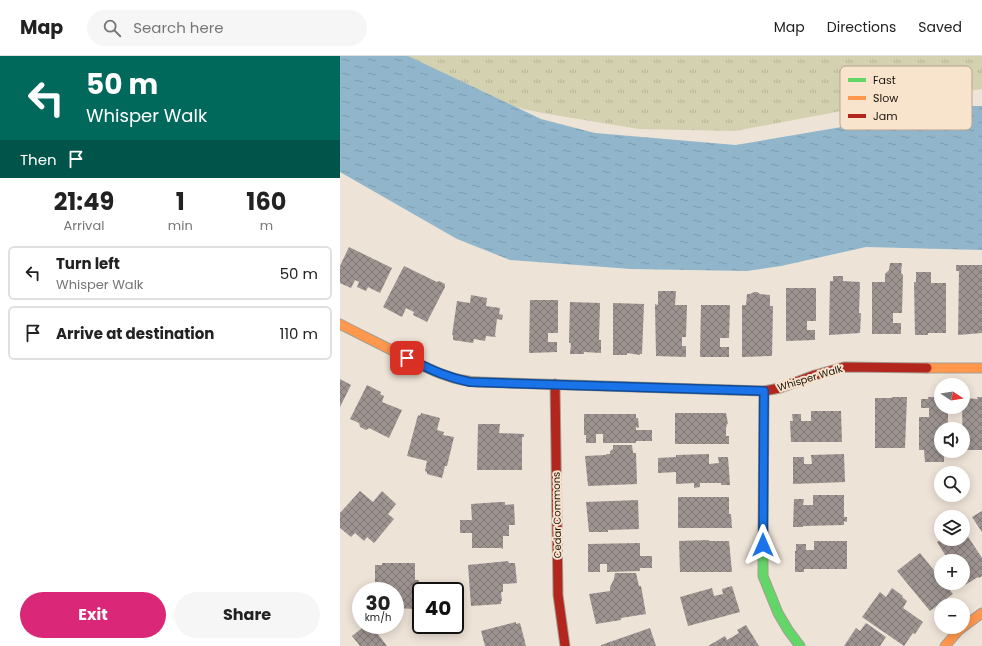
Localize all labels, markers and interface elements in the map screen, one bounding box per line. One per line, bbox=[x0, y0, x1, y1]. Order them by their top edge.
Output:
search box bbox=[87, 10, 367, 46]
text: Map bbox=[20, 14, 63, 41]
icon: search bbox=[101, 17, 123, 39]
text: Search here bbox=[133, 17, 224, 38]
text: Map bbox=[774, 17, 805, 37]
text: Directions bbox=[827, 17, 896, 37]
text: Saved bbox=[918, 17, 962, 37]
text: 50 m bbox=[86, 65, 158, 104]
legend bbox=[840, 66, 972, 130]
icon: left bbox=[20, 72, 72, 124]
text: Fast bbox=[873, 72, 896, 88]
text: Slow bbox=[873, 90, 898, 106]
text: Whisper Walk bbox=[86, 103, 207, 128]
text: Jam bbox=[873, 108, 898, 124]
icon: arrive bbox=[65, 148, 87, 170]
text: Then bbox=[20, 149, 57, 170]
text: 21:49 bbox=[54, 185, 114, 218]
text: 1 bbox=[176, 185, 185, 218]
text: 160 bbox=[246, 185, 286, 218]
text: Arrival bbox=[63, 216, 104, 235]
text: min bbox=[168, 216, 193, 235]
text: m bbox=[260, 216, 273, 235]
text: Turn left bbox=[56, 253, 120, 274]
icon: left bbox=[22, 262, 44, 284]
text: 50 m bbox=[280, 263, 318, 284]
text: Whisper Walk bbox=[56, 275, 144, 294]
icon: arrive bbox=[22, 322, 44, 344]
text: Arrive at destination bbox=[56, 323, 214, 344]
text: 110 m bbox=[280, 323, 318, 344]
pin bbox=[390, 341, 424, 375]
icon: arrive bbox=[396, 347, 418, 369]
street label: Whisper Walk bbox=[776, 361, 845, 395]
north arrow bbox=[934, 378, 970, 414]
map controls bbox=[934, 378, 970, 634]
button: sound bbox=[934, 422, 970, 458]
button: search bbox=[934, 466, 970, 502]
street label: Cedar Commons bbox=[549, 472, 565, 558]
button: layers bbox=[934, 510, 970, 546]
position arrow bbox=[742, 524, 784, 566]
button: + bbox=[934, 554, 970, 590]
speed limit sign: 40 bbox=[412, 582, 464, 634]
text: 30 bbox=[365, 589, 391, 617]
button: Exit bbox=[20, 592, 166, 638]
button: Share bbox=[174, 592, 320, 638]
button: − bbox=[934, 598, 970, 634]
text: km/h bbox=[365, 610, 391, 625]

